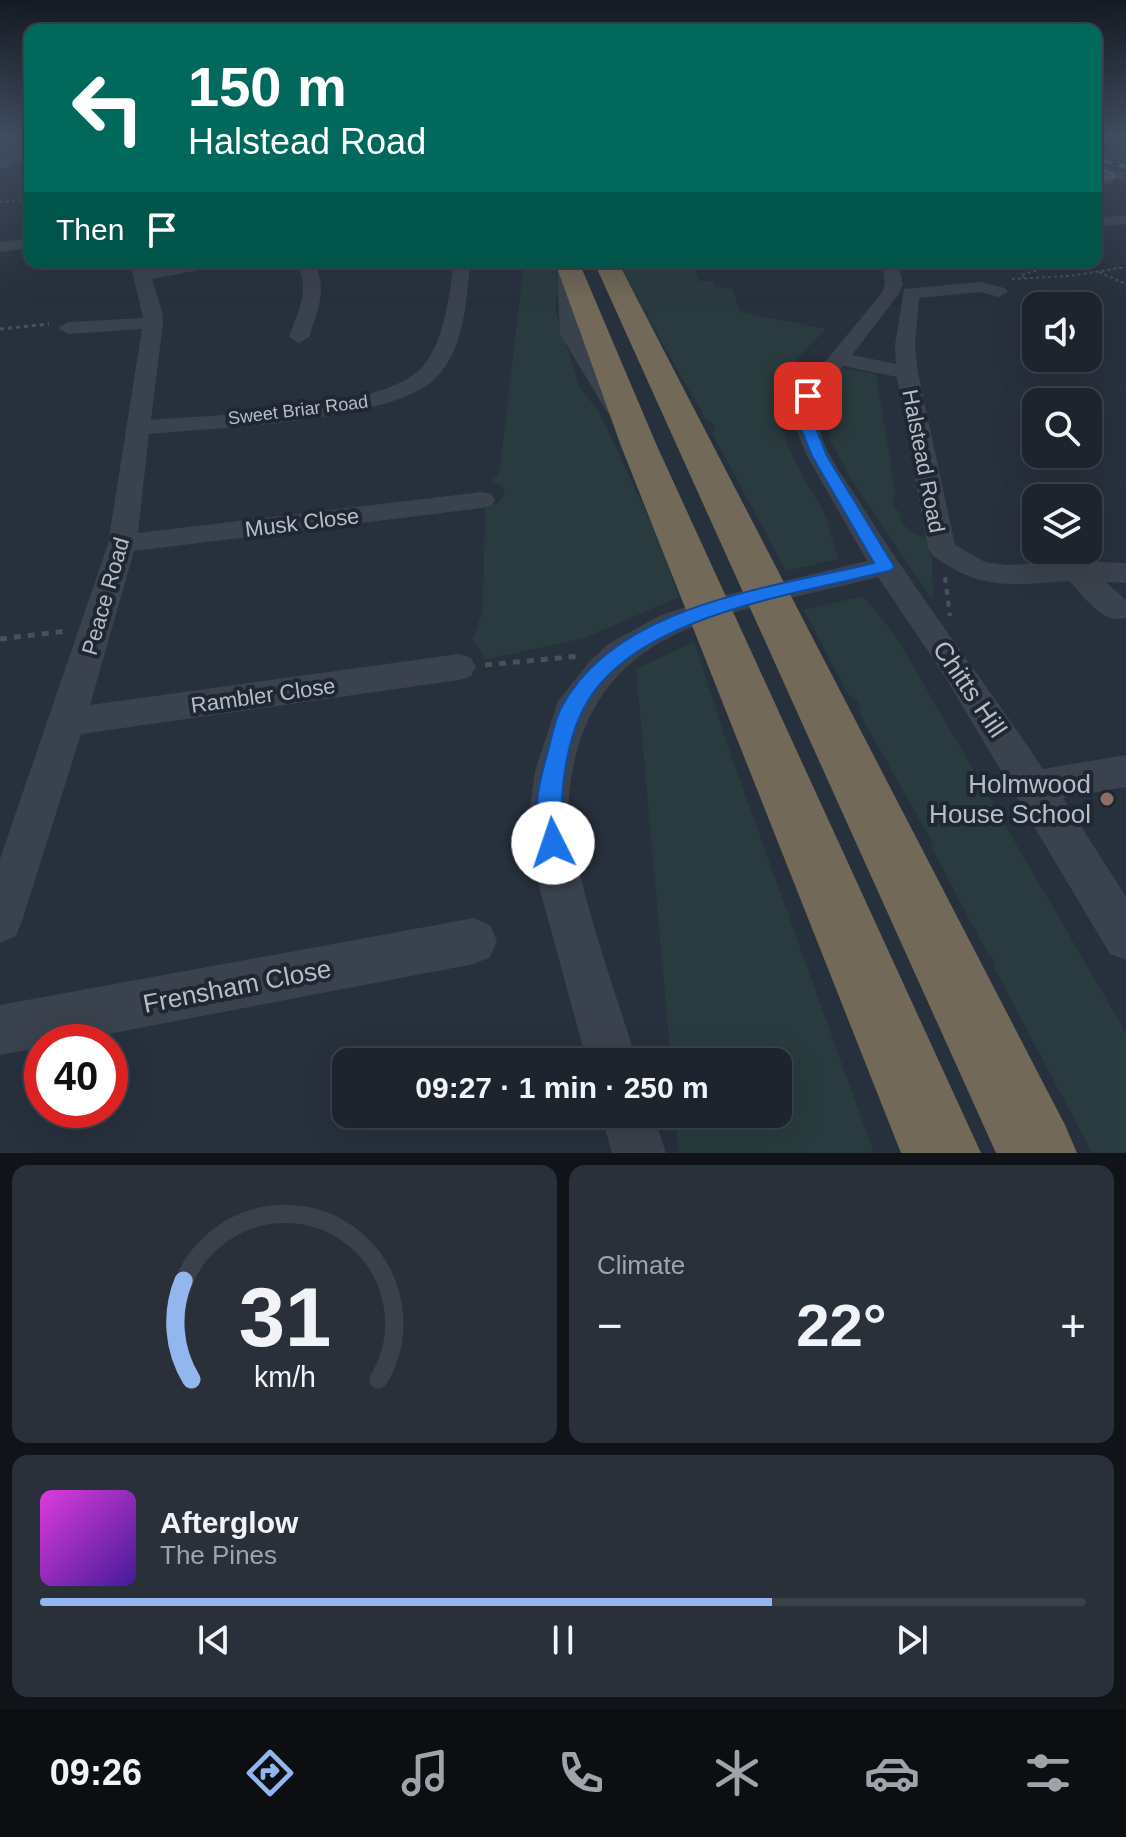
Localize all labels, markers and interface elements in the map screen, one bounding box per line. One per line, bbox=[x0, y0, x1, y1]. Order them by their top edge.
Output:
text: 150 m bbox=[188, 55, 347, 118]
icon: left bbox=[56, 56, 160, 160]
text: Halstead Road bbox=[188, 121, 426, 162]
icon: arrive bbox=[140, 208, 184, 252]
text: Then bbox=[56, 213, 124, 246]
map controls bbox=[1022, 292, 1102, 564]
button: sound bbox=[1022, 292, 1102, 372]
pin bbox=[774, 362, 842, 430]
icon: arrive bbox=[786, 374, 830, 418]
street label: Halstead Road bbox=[897, 387, 950, 535]
button: search bbox=[1022, 388, 1102, 468]
street label: Sweet Briar Road bbox=[227, 391, 369, 429]
button: layers bbox=[1022, 484, 1102, 564]
street label: Musk Close bbox=[244, 503, 361, 542]
street label: Peace Road bbox=[77, 534, 134, 658]
street label: Chitts Hill bbox=[927, 635, 1013, 743]
street label: Rambler Close bbox=[189, 673, 337, 718]
place label: Holmwood House School bbox=[929, 769, 1091, 829]
marker: Holmwood House School bbox=[1098, 790, 1116, 808]
position arrow bbox=[511, 801, 595, 885]
street label: Frensham Close bbox=[141, 953, 333, 1019]
speed limit sign: 40 bbox=[24, 1024, 128, 1128]
text: 09:27 · 1 min · 250 m bbox=[415, 1071, 709, 1104]
text: Climate bbox=[597, 1250, 685, 1280]
text: 31 bbox=[238, 1271, 331, 1364]
text: 22° bbox=[796, 1292, 887, 1359]
text: − bbox=[597, 1301, 623, 1350]
text: + bbox=[1060, 1301, 1086, 1350]
text: km/h bbox=[254, 1361, 315, 1393]
text: Afterglow bbox=[160, 1506, 298, 1539]
text: The Pines bbox=[160, 1540, 277, 1570]
icon: previous bbox=[192, 1618, 236, 1662]
icon: pause bbox=[541, 1618, 585, 1662]
icon: next bbox=[890, 1618, 934, 1662]
icon: directions bbox=[242, 1745, 298, 1801]
icon: music bbox=[397, 1745, 453, 1801]
icon: phone bbox=[553, 1745, 609, 1801]
icon: climate bbox=[709, 1745, 765, 1801]
icon: car bbox=[864, 1745, 920, 1801]
icon: filters bbox=[1020, 1745, 1076, 1801]
text: 09:26 bbox=[50, 1752, 142, 1793]

